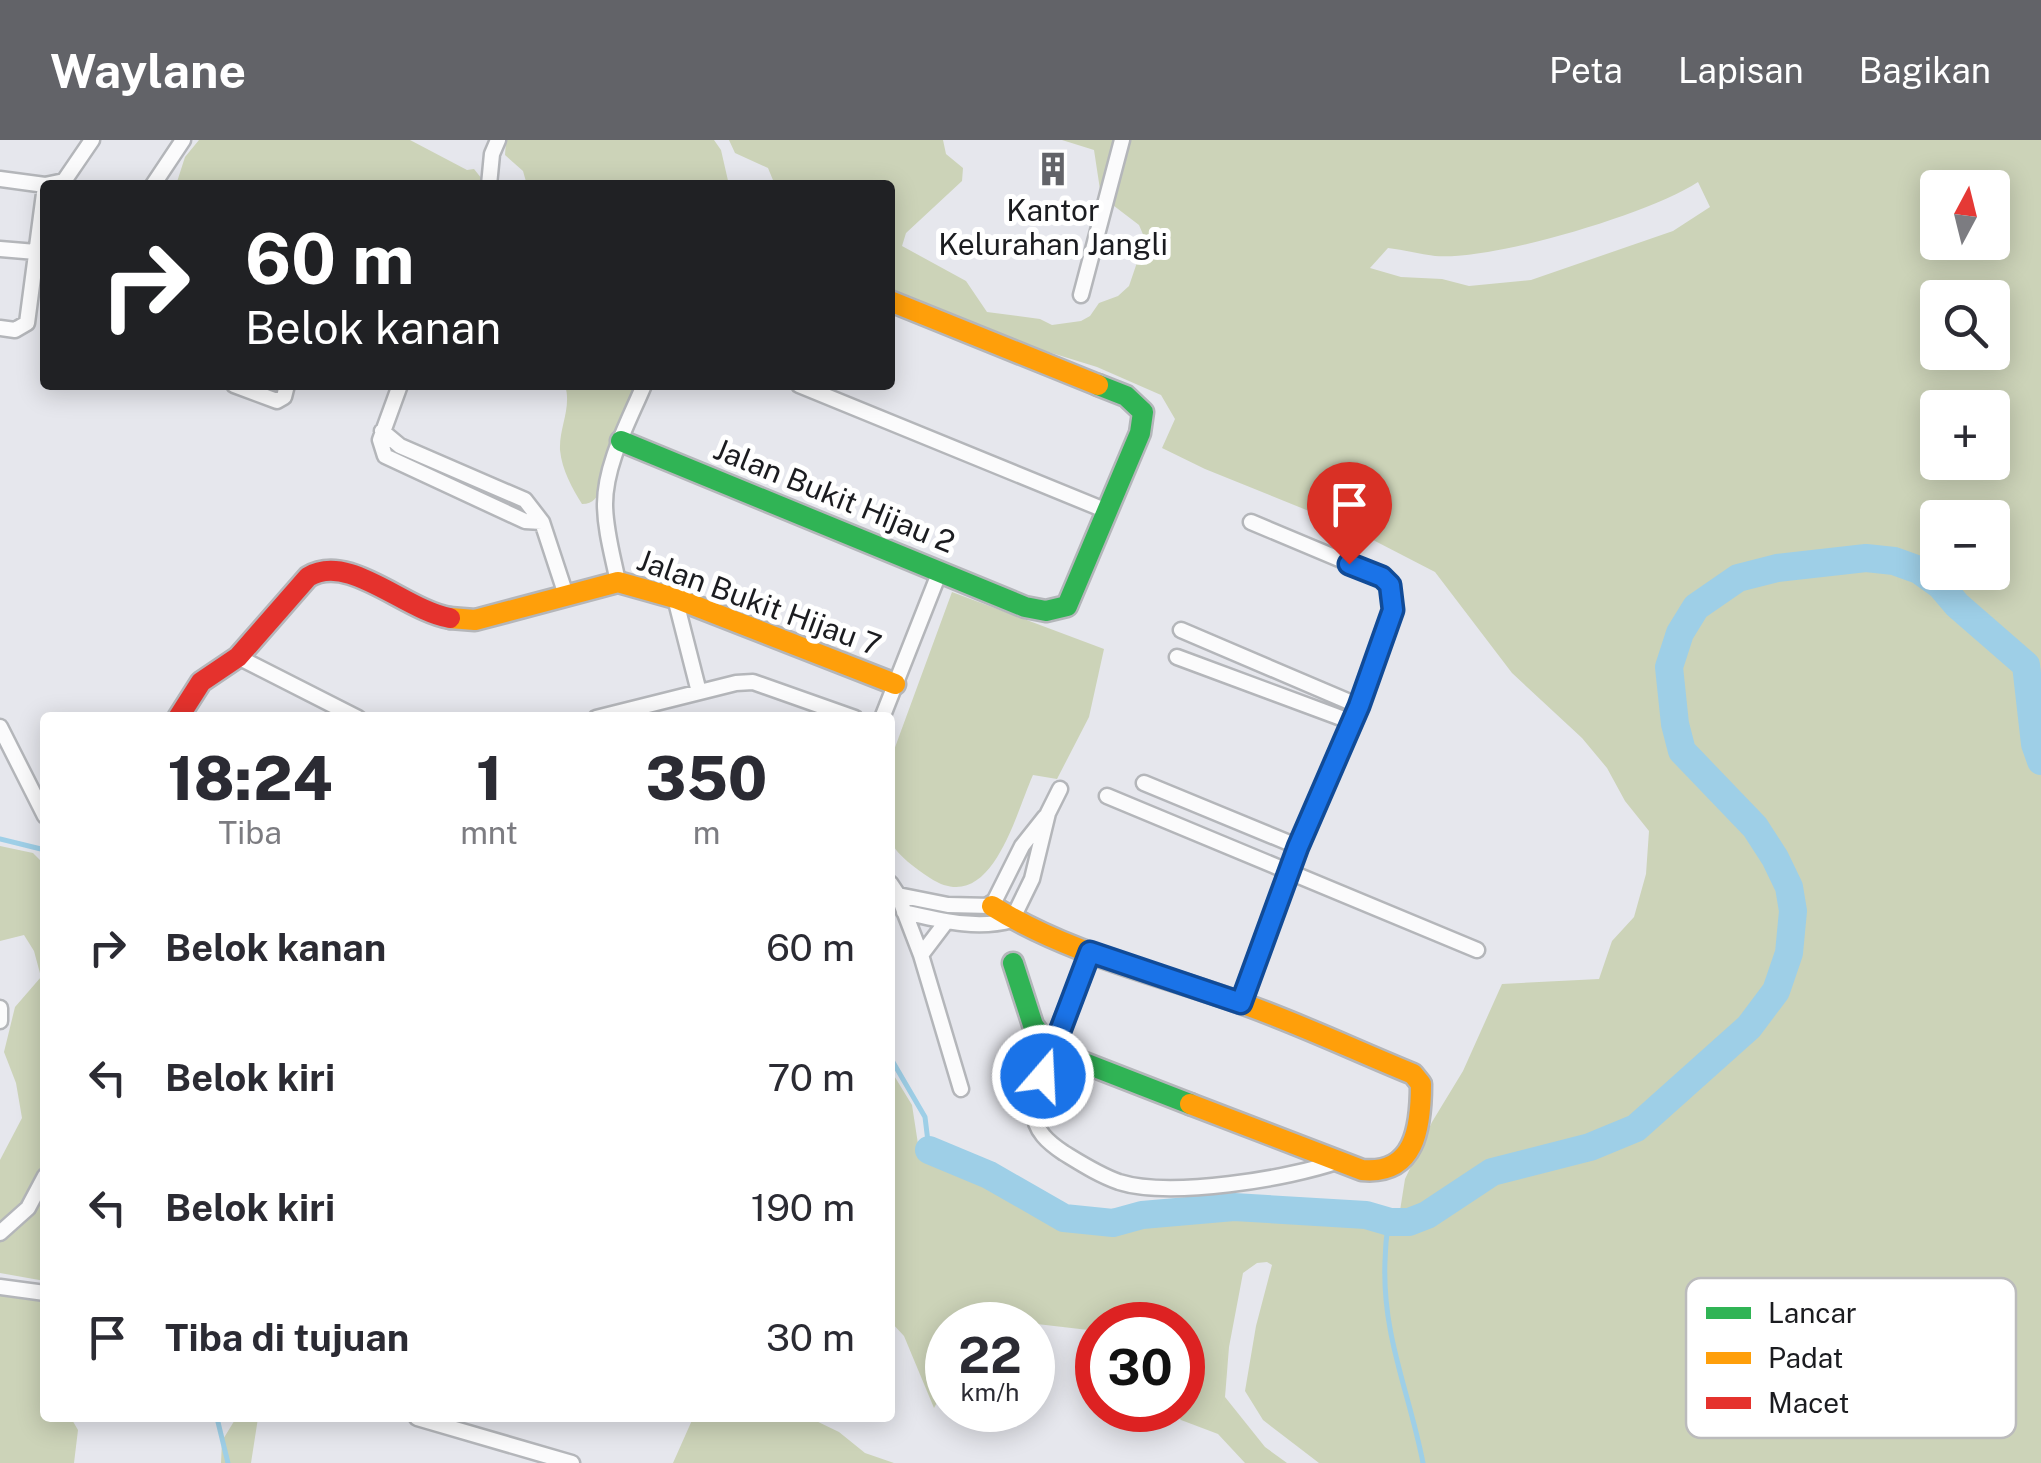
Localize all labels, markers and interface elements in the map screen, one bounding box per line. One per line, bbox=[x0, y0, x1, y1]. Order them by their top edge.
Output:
text: Waylane bbox=[50, 42, 246, 99]
text: Peta bbox=[1549, 50, 1623, 91]
text: Lapisan bbox=[1678, 50, 1804, 91]
text: Bagikan bbox=[1859, 50, 1991, 91]
building icon: Kantor Kelurahan Jangli bbox=[1034, 150, 1072, 188]
north arrow bbox=[1920, 170, 2010, 260]
map controls bbox=[1920, 170, 2010, 590]
place label: Kantor Kelurahan Jangli bbox=[938, 192, 1168, 262]
text: 60 m bbox=[245, 217, 415, 300]
icon: right bbox=[80, 220, 210, 350]
button: search bbox=[1920, 280, 2010, 370]
text: Belok kanan bbox=[245, 301, 501, 354]
button: + bbox=[1920, 390, 2010, 480]
street label: Jalan Bukit Hijau 2 bbox=[709, 430, 960, 560]
pin bbox=[1307, 462, 1392, 565]
icon: arrive bbox=[1322, 477, 1377, 532]
button: − bbox=[1920, 500, 2010, 590]
street label: Jalan Bukit Hijau 7 bbox=[632, 541, 886, 663]
text: 18:24 bbox=[168, 743, 333, 814]
text: 1 bbox=[476, 743, 502, 814]
text: 350 bbox=[646, 743, 767, 814]
text: Tiba bbox=[218, 814, 282, 851]
text: mnt bbox=[460, 814, 518, 851]
text: m bbox=[693, 814, 720, 851]
icon: right bbox=[80, 920, 135, 975]
text: Belok kanan bbox=[165, 925, 386, 970]
text: 60 m bbox=[766, 925, 855, 970]
position arrow bbox=[991, 1024, 1095, 1128]
icon: left bbox=[80, 1050, 135, 1105]
text: Belok kiri bbox=[165, 1055, 335, 1100]
text: 70 m bbox=[768, 1055, 855, 1100]
icon: left bbox=[80, 1180, 135, 1235]
text: Belok kiri bbox=[165, 1185, 335, 1230]
text: 190 m bbox=[751, 1185, 855, 1230]
legend bbox=[1686, 1278, 2016, 1438]
text: Lancar bbox=[1768, 1296, 1857, 1329]
speed limit sign: 30 bbox=[1075, 1302, 1205, 1432]
icon: arrive bbox=[80, 1310, 135, 1365]
text: Tiba di tujuan bbox=[165, 1315, 409, 1360]
text: 30 m bbox=[766, 1315, 855, 1360]
text: 22 bbox=[958, 1325, 1022, 1384]
text: Padat bbox=[1768, 1341, 1844, 1374]
text: km/h bbox=[961, 1377, 1019, 1407]
text: Macet bbox=[1768, 1386, 1849, 1419]

